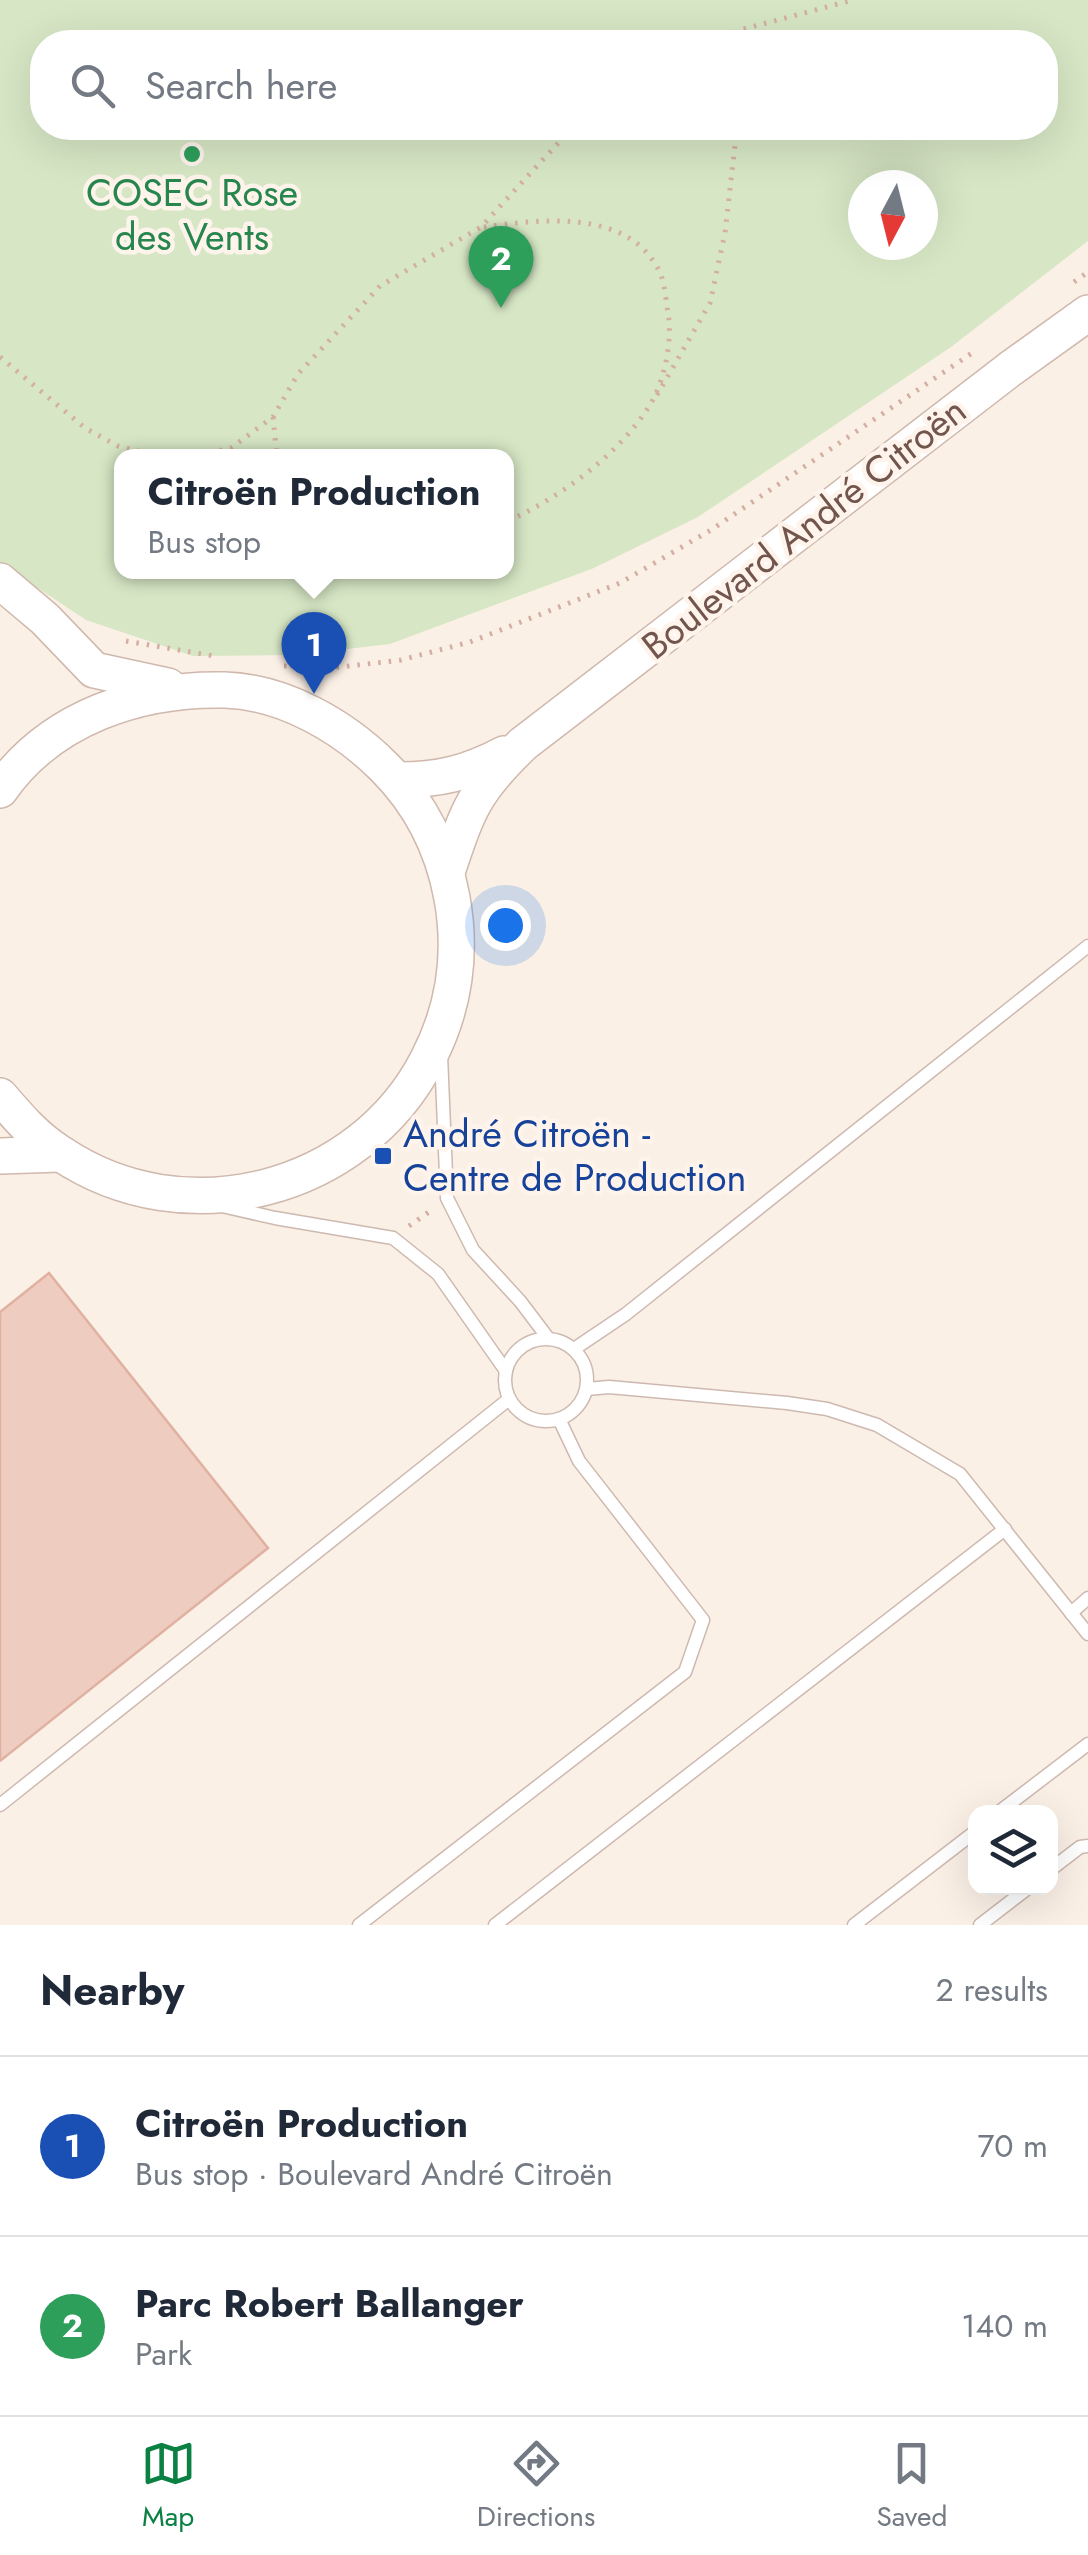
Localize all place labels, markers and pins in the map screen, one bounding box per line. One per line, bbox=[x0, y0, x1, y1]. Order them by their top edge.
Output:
marker: COSEC Rose des Vents bbox=[181, 143, 203, 165]
place label: COSEC Rose des Vents bbox=[86, 165, 298, 264]
pin: 2 bbox=[468, 226, 534, 308]
pin: 1 bbox=[282, 612, 346, 694]
place label: André Citroën - Centre de Production bbox=[403, 1106, 746, 1205]
marker: André Citroën - Centre de Production bbox=[372, 1145, 394, 1167]

